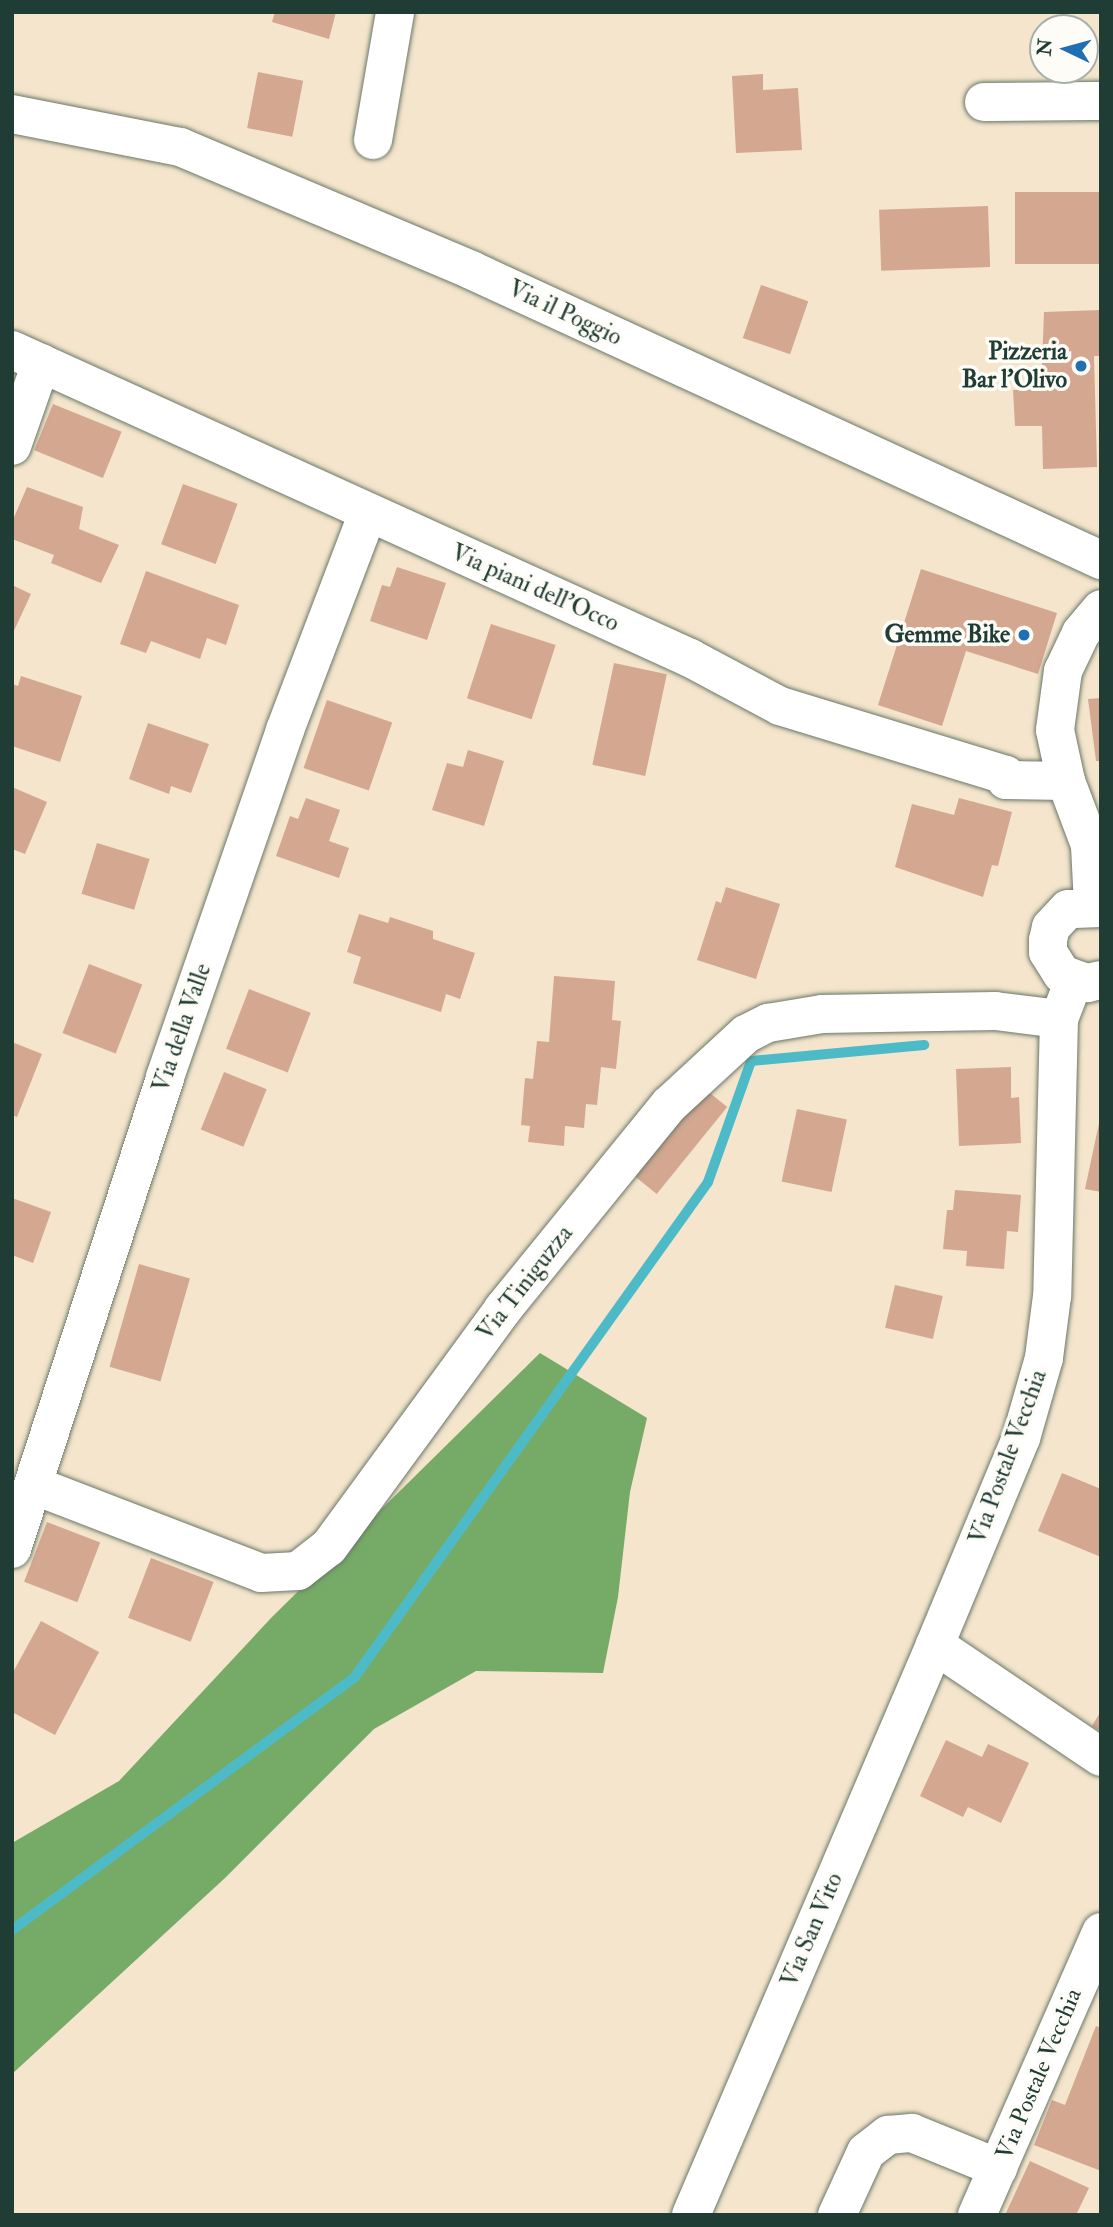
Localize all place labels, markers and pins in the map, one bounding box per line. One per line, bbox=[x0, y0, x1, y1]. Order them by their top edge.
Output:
place label: Pizzeria Bar l'Olivo bbox=[962, 338, 1067, 394]
marker: Pizzeria Bar l'Olivo bbox=[1073, 358, 1089, 374]
place label: Gemme Bike bbox=[884, 621, 1010, 649]
marker: Gemme Bike bbox=[1016, 627, 1032, 643]

